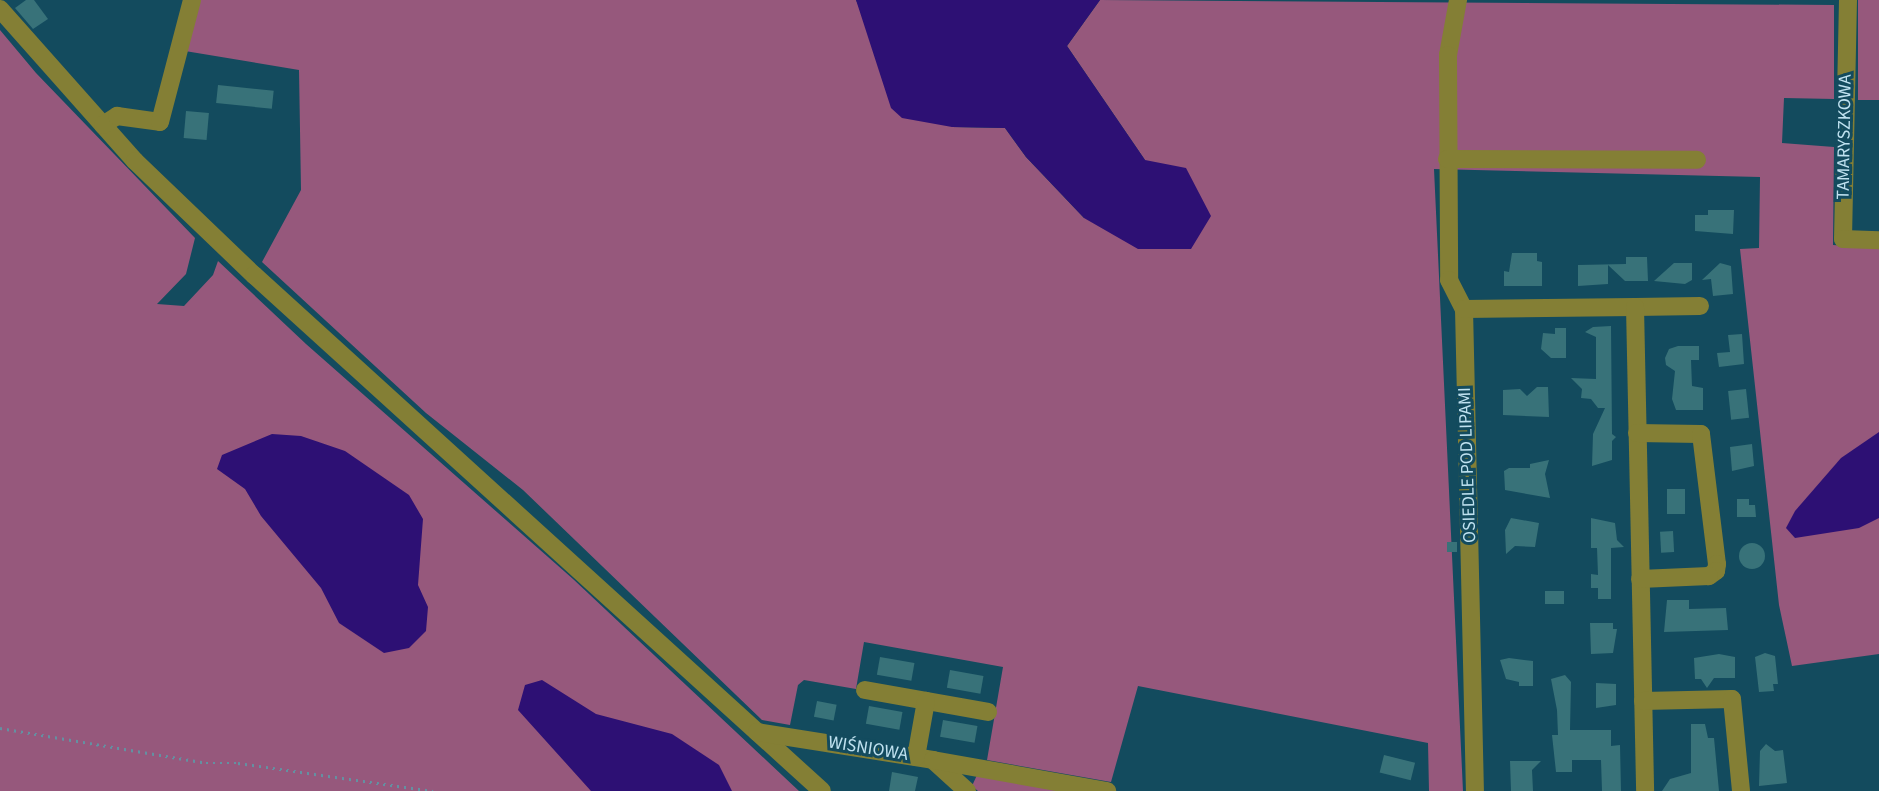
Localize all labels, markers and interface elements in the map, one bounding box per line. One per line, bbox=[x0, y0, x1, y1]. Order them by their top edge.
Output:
street label: TAMARYSZKOWA bbox=[1833, 74, 1857, 200]
street label: OSIEDLE POD LIPAMI bbox=[1454, 387, 1482, 543]
street label: WIŚNIOWA bbox=[826, 732, 910, 766]

